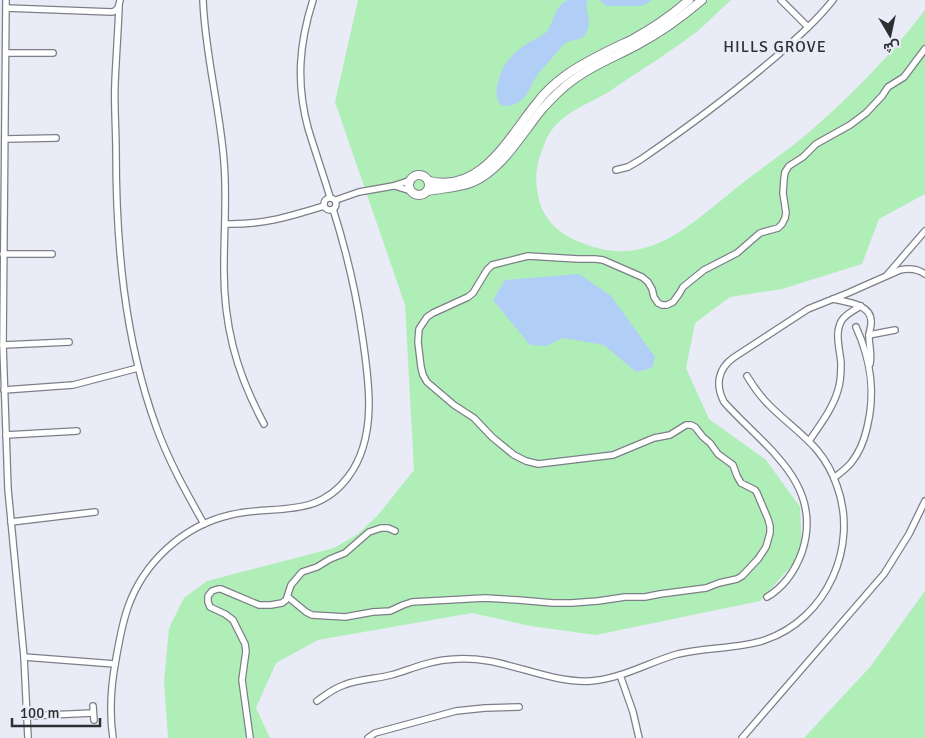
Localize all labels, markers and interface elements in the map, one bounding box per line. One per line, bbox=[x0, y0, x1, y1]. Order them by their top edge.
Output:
north arrow bbox=[865, 10, 915, 60]
district label: HILLS GROVE bbox=[723, 37, 827, 57]
text: ش bbox=[882, 38, 902, 57]
scale bar bbox=[12, 696, 100, 728]
text: 100 m bbox=[20, 704, 60, 722]

